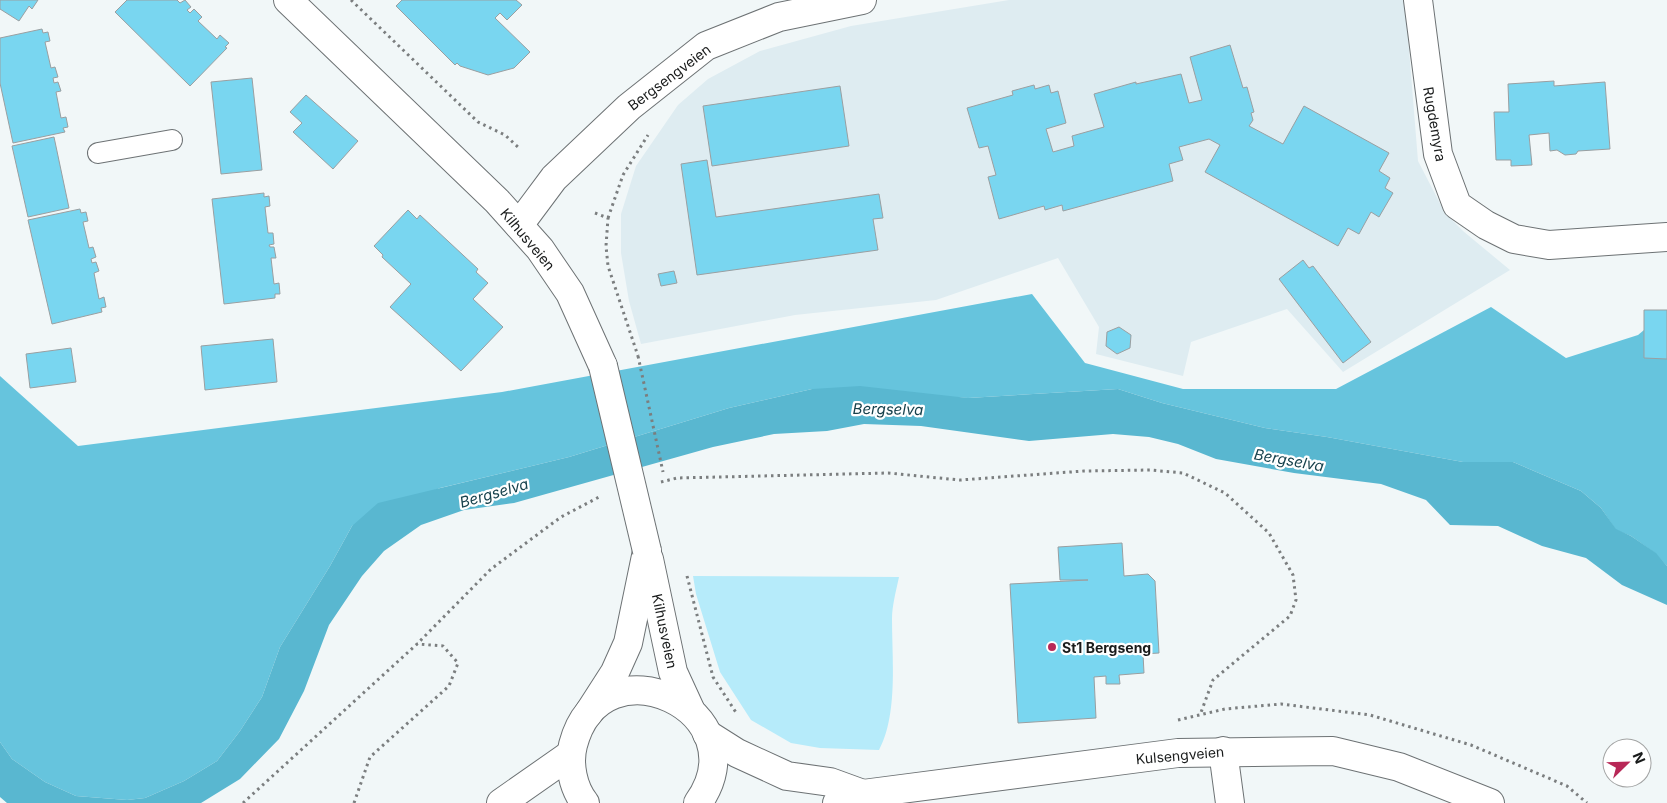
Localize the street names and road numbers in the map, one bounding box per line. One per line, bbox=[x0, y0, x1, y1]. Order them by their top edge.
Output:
street label: Bergsengveien bbox=[624, 40, 714, 114]
street label: Rugdemyra bbox=[1420, 85, 1450, 163]
street label: Kilhusveien bbox=[497, 204, 559, 274]
street label: Kilhusveien bbox=[649, 592, 681, 670]
street label: Kulsengveien bbox=[1135, 743, 1225, 767]

